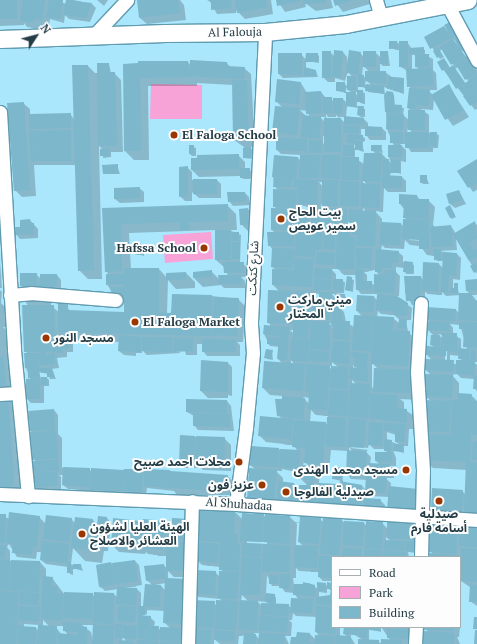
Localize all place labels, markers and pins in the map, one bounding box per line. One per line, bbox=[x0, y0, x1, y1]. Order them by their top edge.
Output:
place label: El Faloga School bbox=[182, 128, 276, 142]
marker: El Faloga School bbox=[169, 130, 179, 140]
place label: بيت الحاج سمير عويص bbox=[289, 205, 356, 233]
marker: بيت الحاج سمير عويص bbox=[276, 214, 286, 224]
place label: Hafssa School bbox=[116, 241, 196, 255]
marker: Hafssa School bbox=[199, 243, 209, 253]
place label: ميني ماركت المختار bbox=[288, 293, 352, 321]
marker: ميني ماركت المختار bbox=[275, 302, 285, 312]
place label: El Faloga Market bbox=[143, 315, 240, 329]
marker: El Faloga Market bbox=[130, 317, 140, 327]
place label: مسجد النور bbox=[54, 331, 114, 345]
marker: مسجد النور bbox=[41, 333, 51, 343]
place label: محلات احمد صبيح bbox=[134, 455, 231, 469]
marker: محلات احمد صبيح bbox=[234, 457, 244, 467]
place label: مسجد محمد الهندى bbox=[293, 463, 398, 477]
marker: مسجد محمد الهندى bbox=[401, 465, 411, 475]
place label: عزيز فون bbox=[208, 478, 254, 492]
marker: عزيز فون bbox=[257, 480, 267, 490]
place label: صيدلية الفالوجا bbox=[294, 485, 374, 499]
marker: صيدلية الفالوجا bbox=[281, 487, 291, 497]
marker: صيدلية أسامة فارم bbox=[434, 496, 444, 506]
place label: صيدلية أسامة فارم bbox=[411, 507, 467, 535]
place label: الهيئة العليا لشؤون العشائر والاصلاح bbox=[90, 520, 190, 548]
marker: الهيئة العليا لشؤون العشائر والاصلاح bbox=[77, 529, 87, 539]

